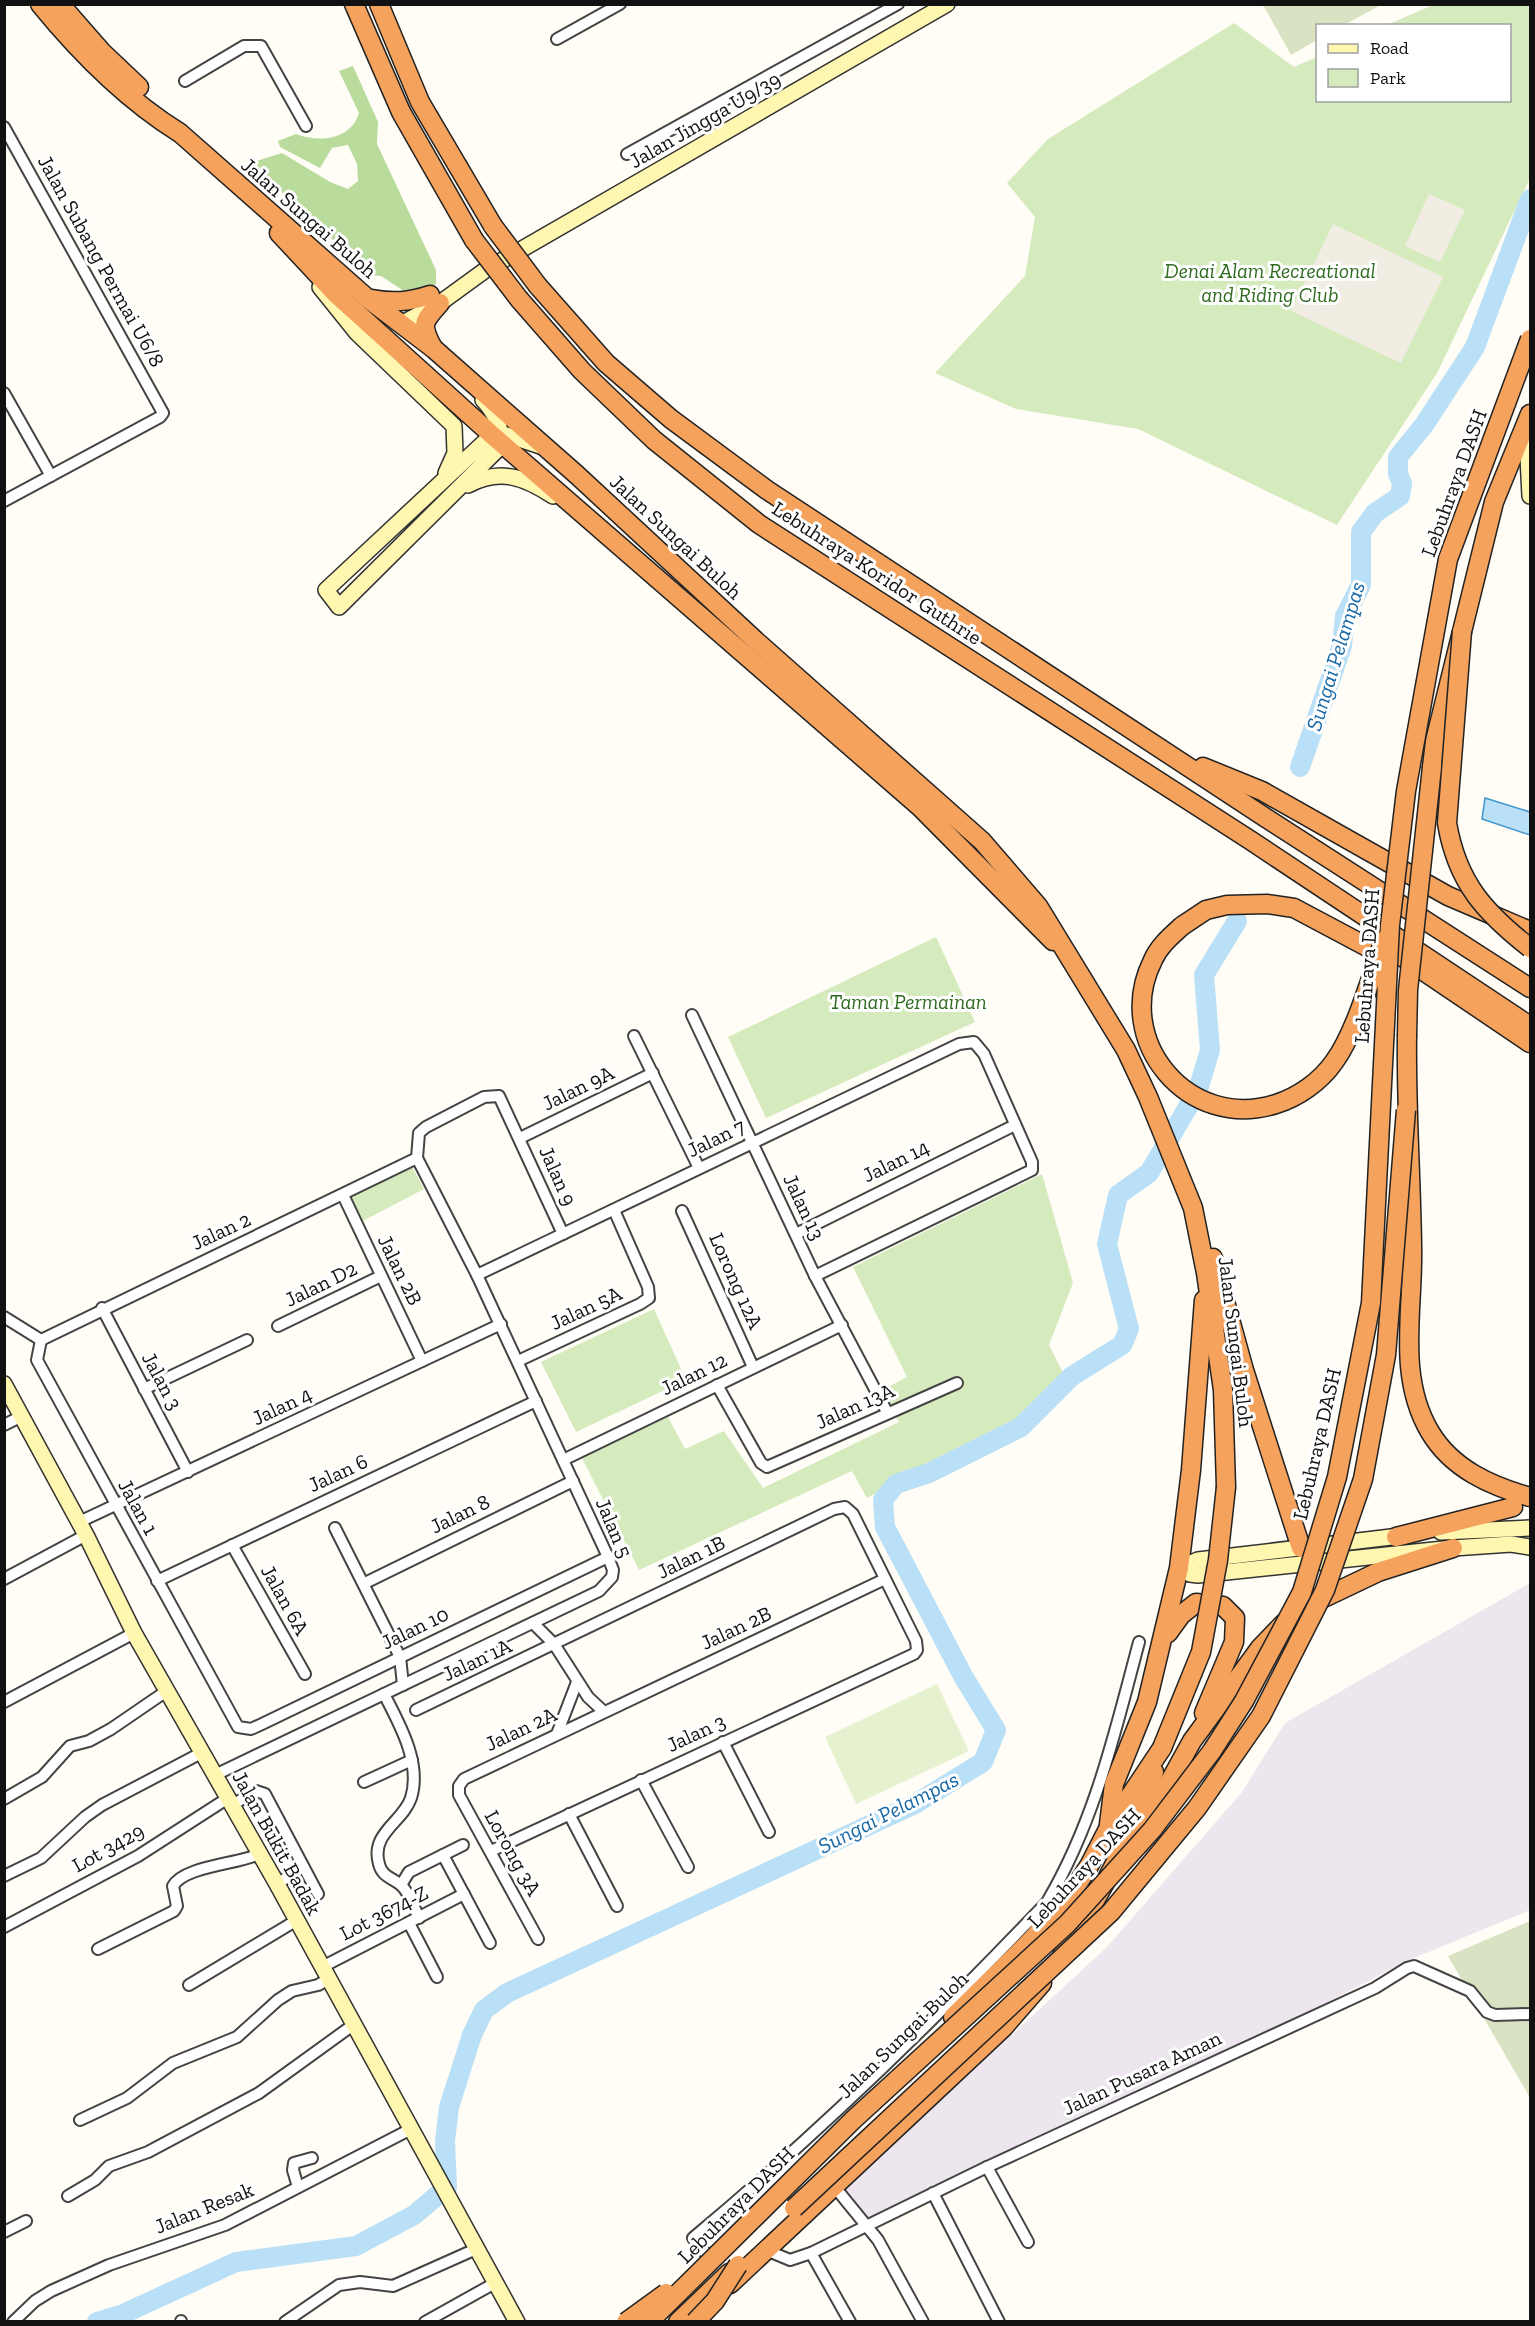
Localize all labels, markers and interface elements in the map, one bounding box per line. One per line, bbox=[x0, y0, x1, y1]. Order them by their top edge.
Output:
legend bbox=[1316, 24, 1511, 102]
text: Road bbox=[1370, 37, 1409, 59]
street label: Jalan Jingga U9/39 bbox=[625, 66, 785, 173]
text: Park bbox=[1370, 67, 1406, 89]
street label: Jalan Subang Permai U6/8 bbox=[33, 151, 170, 371]
street label: Jalan Sungai Buloh bbox=[236, 152, 382, 283]
park label: Denai Alam Recreational and Riding Club bbox=[1164, 258, 1376, 307]
street label: Lebuhraya DASH bbox=[1415, 406, 1492, 560]
street label: Jalan Sungai Buloh bbox=[605, 469, 748, 604]
street label: Lebuhraya Koridor Guthrie bbox=[768, 495, 987, 650]
water label: Sungai Pelampas bbox=[1300, 578, 1371, 734]
street label: Lebuhraya DASH bbox=[1349, 888, 1384, 1044]
park label: Taman Permainan bbox=[829, 989, 987, 1014]
street label: Jalan 9A bbox=[538, 1059, 618, 1116]
street label: Jalan 7 bbox=[683, 1113, 749, 1162]
street label: Jalan 14 bbox=[858, 1134, 933, 1187]
street label: Jalan 9 bbox=[534, 1142, 583, 1210]
street label: Jalan 13 bbox=[778, 1170, 831, 1244]
street label: Jalan 2 bbox=[187, 1206, 254, 1255]
street label: Lorong 12A bbox=[704, 1229, 769, 1333]
street label: Jalan 2B bbox=[373, 1231, 428, 1309]
street label: Jalan D2 bbox=[281, 1255, 361, 1312]
street label: Jalan Sungai Buloh bbox=[1214, 1255, 1259, 1429]
street label: Jalan 5A bbox=[546, 1280, 626, 1335]
street label: Jalan 12 bbox=[657, 1347, 731, 1400]
street label: Jalan 3 bbox=[137, 1348, 188, 1414]
street label: Lebuhraya DASH bbox=[1287, 1366, 1346, 1522]
street label: Jalan 13A bbox=[812, 1377, 898, 1434]
street label: Jalan 4 bbox=[248, 1381, 316, 1430]
street label: Jalan 6 bbox=[304, 1448, 372, 1497]
street label: Jalan 1 bbox=[113, 1475, 164, 1539]
street label: Jalan 8 bbox=[426, 1489, 494, 1539]
street label: Jalan 5 bbox=[591, 1494, 638, 1561]
street label: Jalan 1B bbox=[653, 1529, 729, 1584]
street label: Jalan 6A bbox=[256, 1560, 315, 1640]
street label: Jalan 2B bbox=[696, 1600, 775, 1655]
street label: Jalan 10 bbox=[377, 1601, 453, 1655]
street label: Jalan 1A bbox=[438, 1633, 516, 1686]
street label: Jalan 2A bbox=[481, 1701, 561, 1756]
street label: Jalan 3 bbox=[662, 1708, 729, 1757]
water label: Sungai Pelampas bbox=[813, 1765, 963, 1860]
street label: Jalan Bukit Badak bbox=[227, 1766, 327, 1919]
street label: Lebuhraya DASH bbox=[1022, 1802, 1146, 1933]
street label: Lorong 3A bbox=[480, 1806, 547, 1900]
street label: Lot 3429 bbox=[67, 1818, 148, 1877]
street label: Lot 3674-Z bbox=[335, 1880, 432, 1945]
street label: Jalan Sungai Buloh bbox=[832, 1966, 973, 2103]
street label: Jalan Pusara Aman bbox=[1059, 2025, 1225, 2120]
street label: Lebuhraya DASH bbox=[672, 2141, 799, 2268]
street label: Jalan Resak bbox=[151, 2176, 257, 2239]

